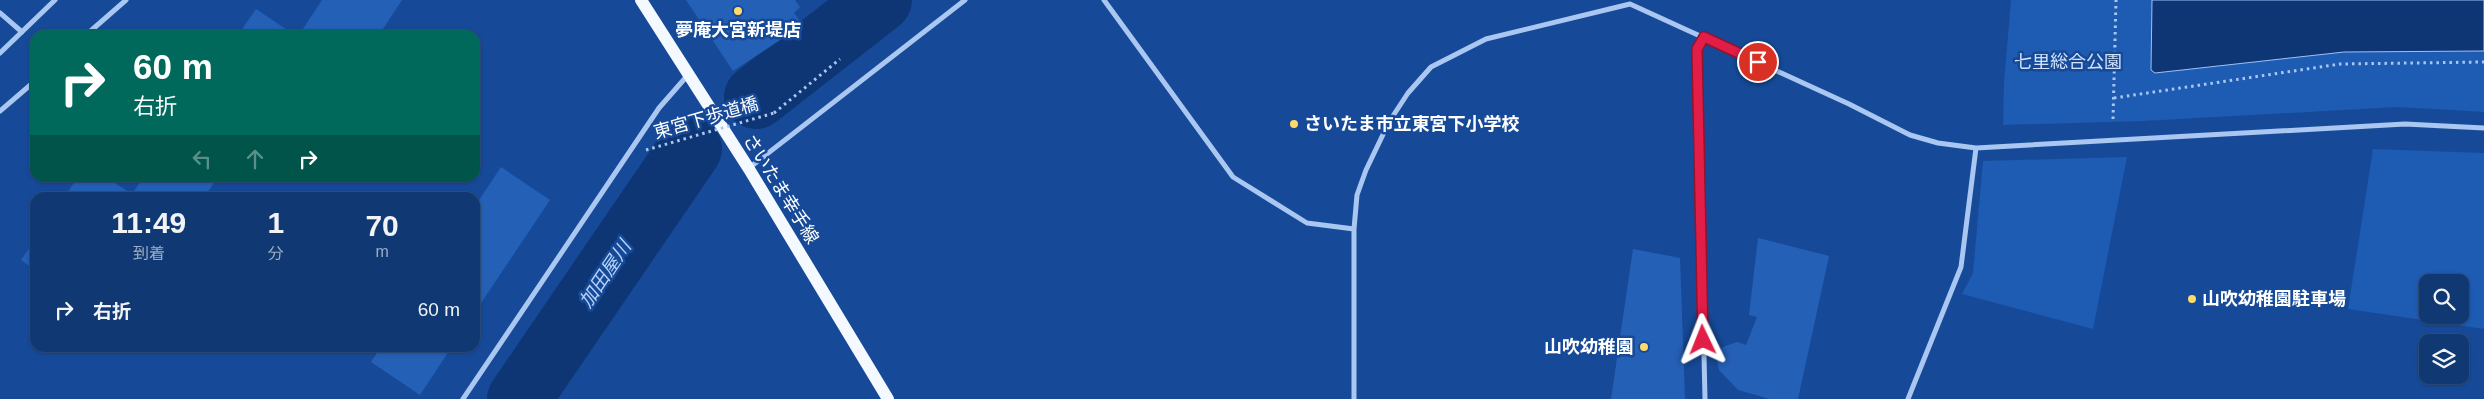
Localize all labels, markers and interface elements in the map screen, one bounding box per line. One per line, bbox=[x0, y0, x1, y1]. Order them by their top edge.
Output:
marker: 夢庵大宮新堤店 bbox=[732, 5, 744, 17]
place label: 夢庵大宮新堤店 bbox=[675, 20, 801, 40]
pin bbox=[1737, 41, 1779, 83]
text: 60 m bbox=[133, 47, 213, 86]
icon: arrive bbox=[1744, 48, 1772, 76]
icon: right bbox=[50, 50, 115, 115]
park label: 七里総合公園 bbox=[2014, 52, 2122, 72]
text: 右折 bbox=[133, 94, 177, 119]
street label: 東宮下歩道橋 bbox=[651, 94, 761, 142]
place label: さいたま市立東宮下小学校 bbox=[1304, 114, 1519, 134]
marker: さいたま市立東宮下小学校 bbox=[1288, 118, 1300, 130]
street label: さいたま幸手線 bbox=[739, 130, 823, 248]
icon: left bbox=[188, 145, 216, 173]
icon: ahead bbox=[241, 145, 269, 173]
icon: right bbox=[294, 145, 322, 173]
text: 11:49 bbox=[111, 206, 186, 239]
text: 1 bbox=[267, 206, 284, 239]
text: 70 bbox=[365, 209, 399, 242]
water label: 加田屋川 bbox=[575, 235, 636, 311]
text: m bbox=[375, 243, 389, 260]
text: 到着 bbox=[133, 245, 165, 262]
text: 分 bbox=[268, 245, 284, 262]
map controls bbox=[2419, 274, 2469, 384]
button: search bbox=[2419, 274, 2469, 324]
place label: 山吹幼稚園駐車場 bbox=[2202, 289, 2346, 309]
marker: 山吹幼稚園駐車場 bbox=[2186, 293, 2198, 305]
icon: right bbox=[50, 296, 78, 324]
text: 60 m bbox=[418, 299, 460, 320]
text: 右折 bbox=[93, 301, 131, 322]
position arrow bbox=[1676, 313, 1728, 365]
button: layers bbox=[2419, 334, 2469, 384]
place label: 山吹幼稚園 bbox=[1544, 337, 1634, 357]
marker: 山吹幼稚園 bbox=[1638, 341, 1650, 353]

